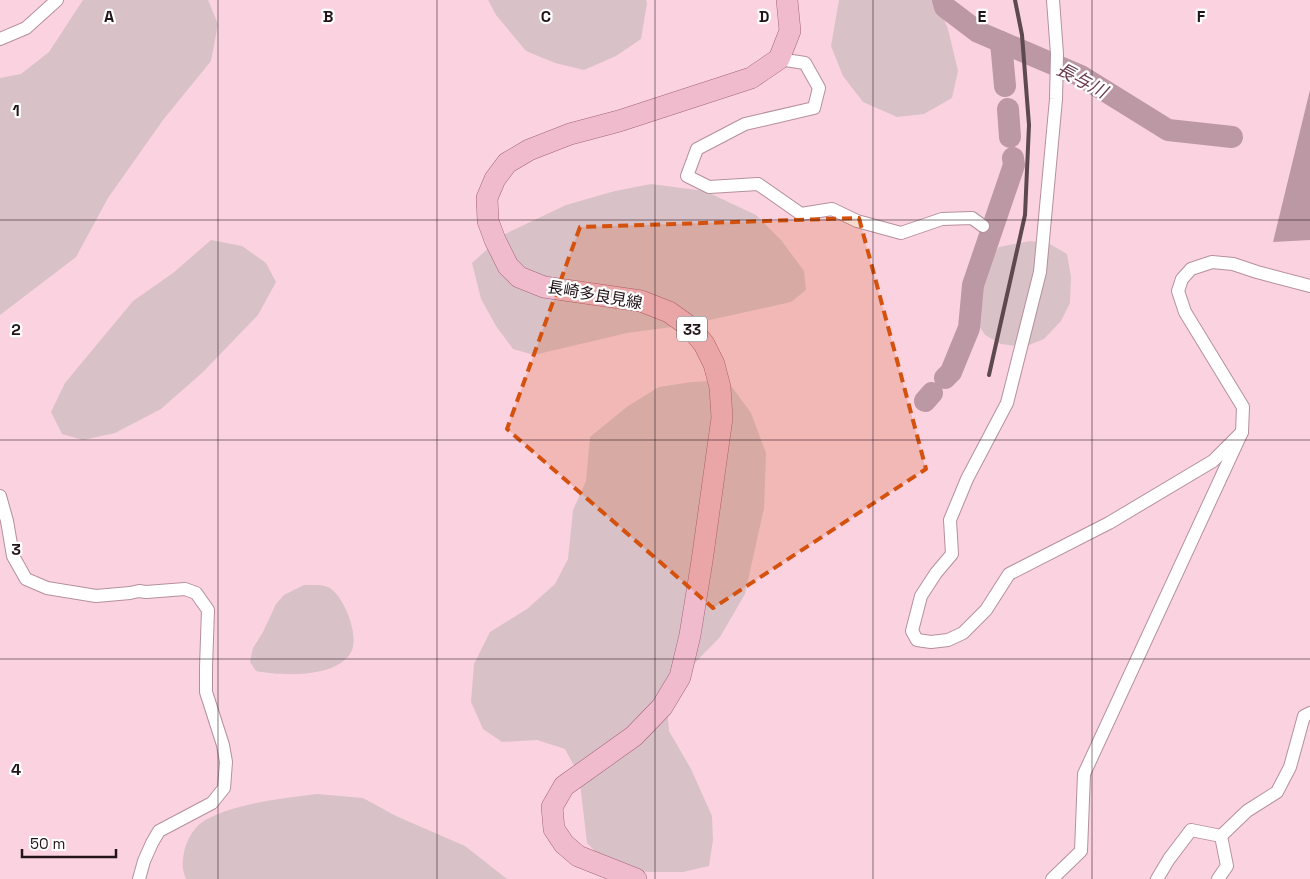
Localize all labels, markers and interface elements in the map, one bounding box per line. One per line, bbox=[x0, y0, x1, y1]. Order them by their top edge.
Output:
text: A bbox=[104, 6, 114, 27]
text: B bbox=[323, 6, 333, 27]
text: C bbox=[541, 6, 551, 27]
text: D bbox=[759, 6, 769, 27]
text: E bbox=[978, 6, 987, 27]
text: F bbox=[1197, 6, 1206, 27]
water label: 長与川 bbox=[1053, 57, 1113, 104]
text: 1 bbox=[12, 100, 20, 121]
street label: 長崎多良見線 bbox=[546, 276, 644, 314]
road number: 33 bbox=[677, 316, 707, 342]
text: 2 bbox=[11, 319, 21, 340]
text: 3 bbox=[11, 539, 21, 560]
text: 4 bbox=[11, 759, 21, 780]
scale bar bbox=[22, 826, 116, 858]
text: 50 m bbox=[30, 834, 65, 853]

